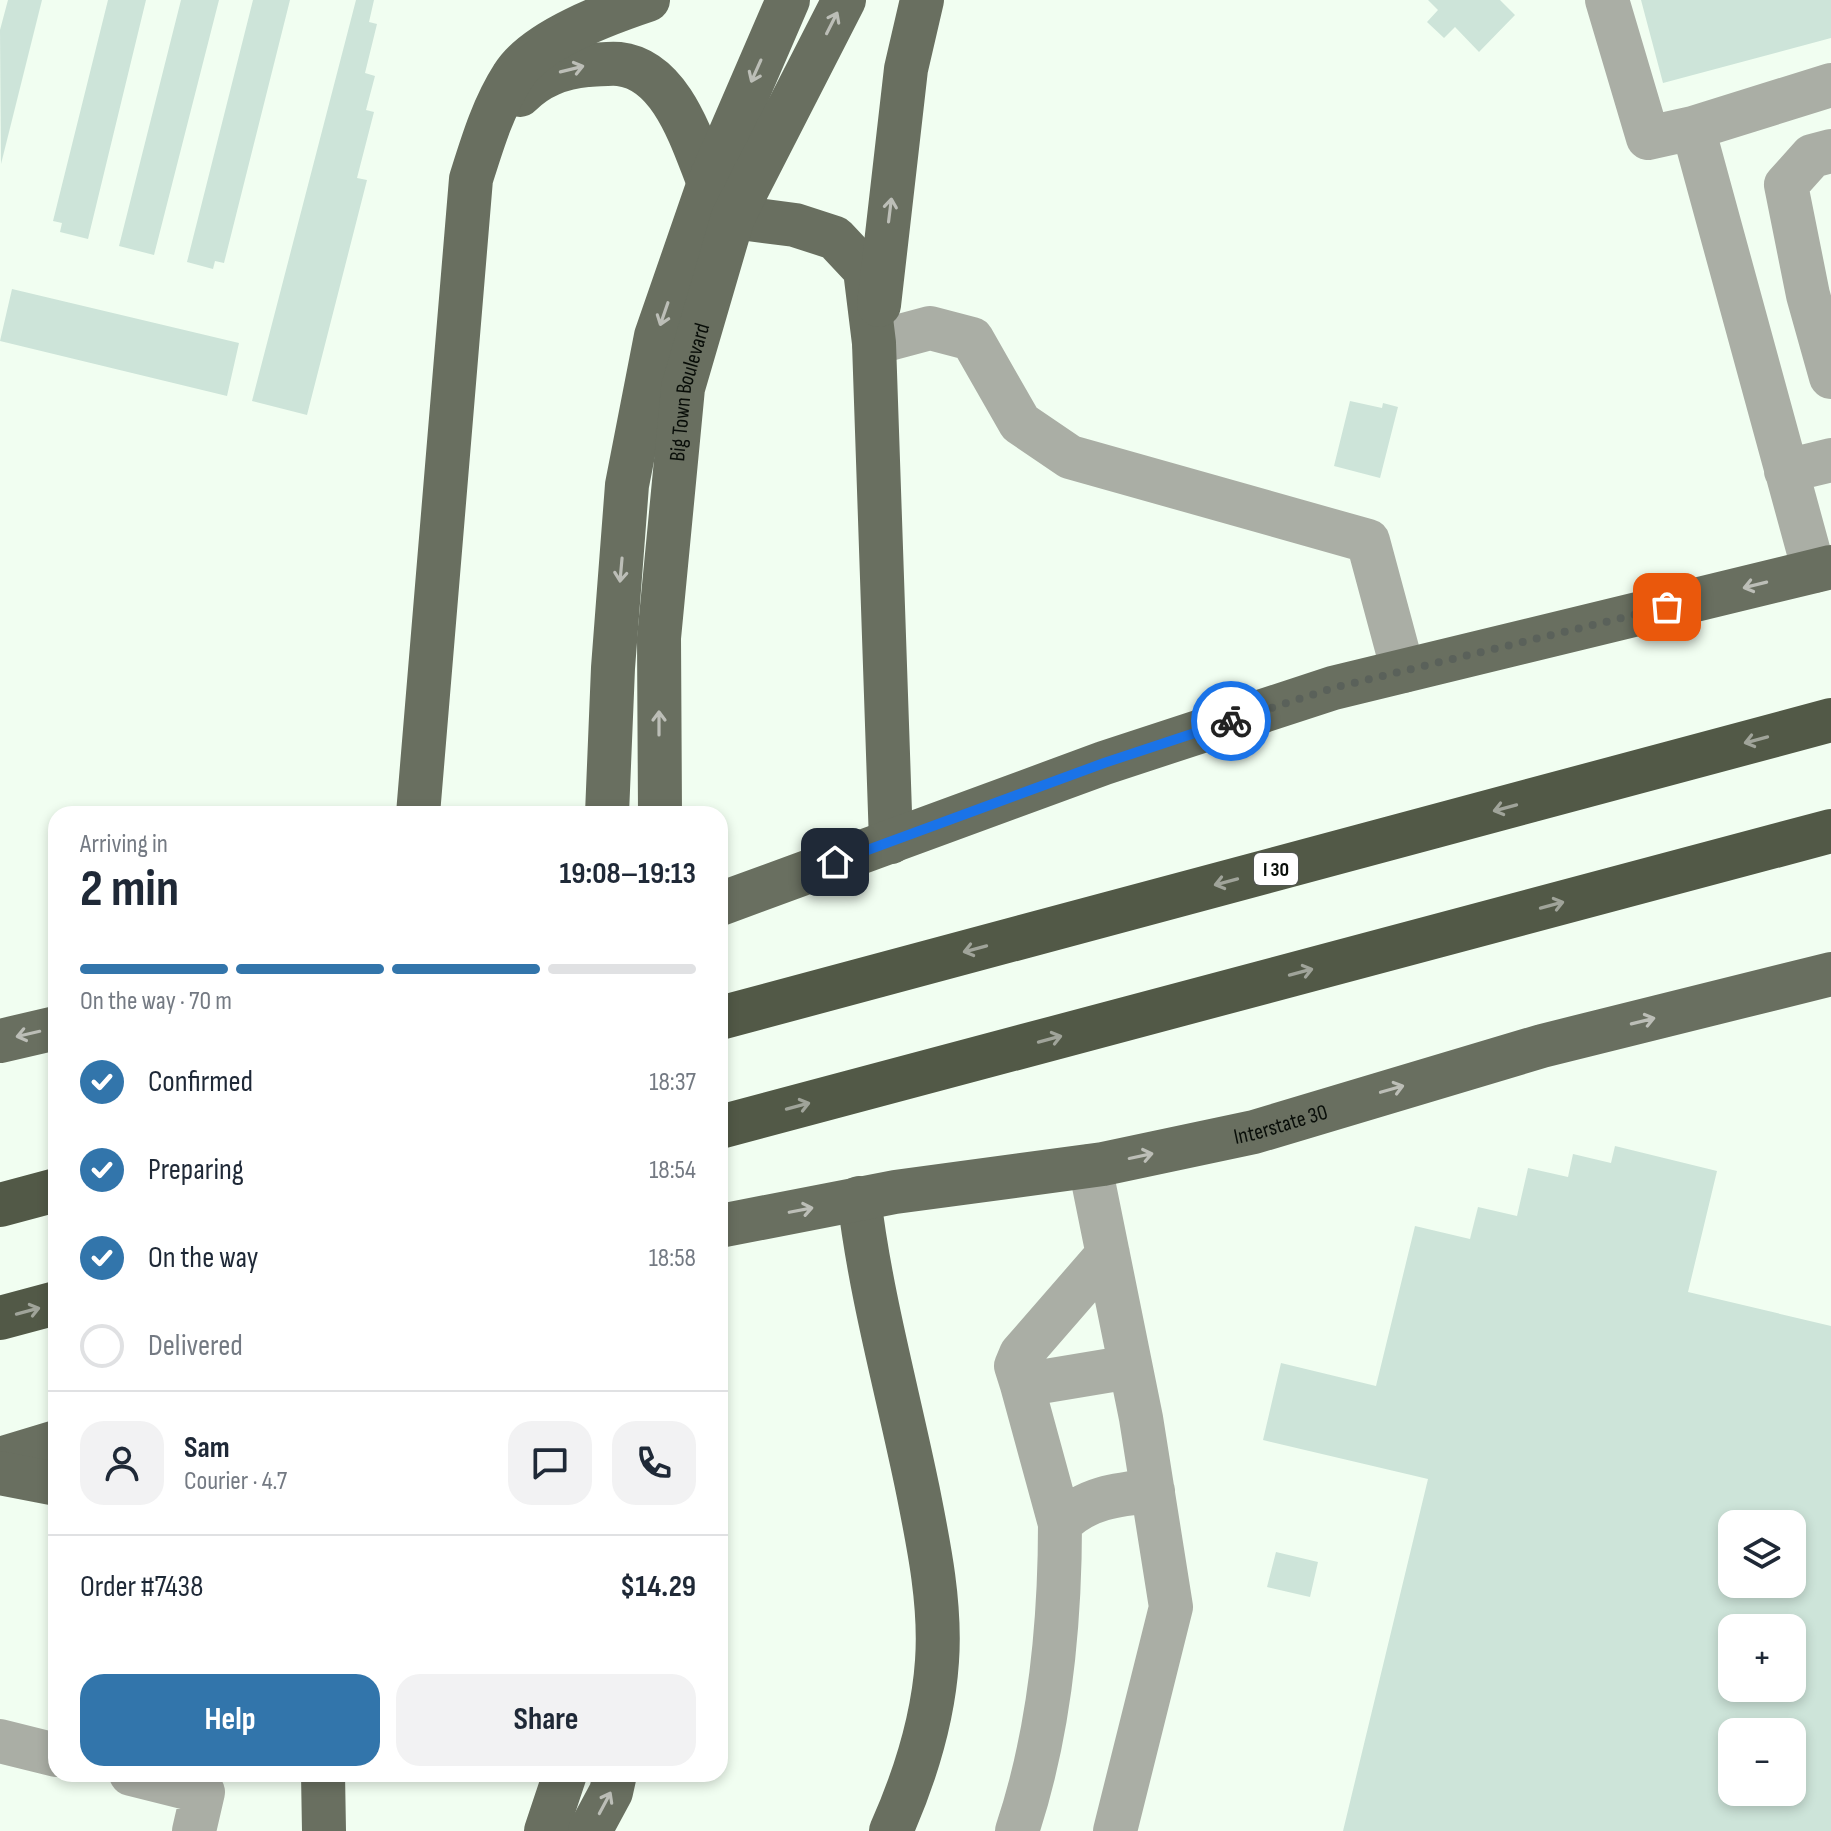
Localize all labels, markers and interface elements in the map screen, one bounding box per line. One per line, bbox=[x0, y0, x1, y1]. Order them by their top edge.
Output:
one-way arrow bbox=[825, 11, 841, 35]
one-way arrow bbox=[748, 59, 763, 83]
one-way arrow bbox=[559, 61, 584, 76]
one-way arrow bbox=[882, 197, 897, 224]
one-way arrow bbox=[655, 301, 670, 326]
street label: Big Town Boulevard bbox=[664, 320, 716, 463]
one-way arrow bbox=[613, 556, 628, 583]
pin bbox=[1633, 573, 1701, 641]
one-way arrow bbox=[1743, 579, 1769, 594]
icon: bag bbox=[1645, 585, 1689, 629]
courier bbox=[1191, 681, 1271, 761]
icon: bike bbox=[1209, 699, 1253, 743]
one-way arrow bbox=[651, 710, 667, 737]
one-way arrow bbox=[1743, 734, 1769, 749]
one-way arrow bbox=[1492, 801, 1518, 816]
pin bbox=[801, 828, 869, 896]
text: Arriving in bbox=[80, 829, 168, 860]
icon: home bbox=[813, 840, 857, 884]
road number: I 30 bbox=[1254, 853, 1298, 885]
text: 19:08–19:13 bbox=[559, 856, 696, 892]
text: 2 min bbox=[80, 858, 179, 921]
one-way arrow bbox=[1214, 876, 1240, 891]
one-way arrow bbox=[1539, 897, 1565, 912]
one-way arrow bbox=[963, 943, 989, 958]
one-way arrow bbox=[1287, 964, 1313, 979]
text: On the way · 70 m bbox=[80, 986, 232, 1017]
one-way arrow bbox=[1629, 1012, 1655, 1027]
one-way arrow bbox=[16, 1027, 41, 1042]
one-way arrow bbox=[1036, 1031, 1062, 1046]
icon: check bbox=[80, 1060, 124, 1104]
text: Confirmed bbox=[148, 1064, 253, 1100]
text: 18:37 bbox=[649, 1067, 696, 1098]
one-way arrow bbox=[1378, 1081, 1404, 1096]
one-way arrow bbox=[785, 1098, 811, 1113]
street label: Interstate 30 bbox=[1231, 1099, 1331, 1151]
icon: check bbox=[80, 1148, 124, 1192]
one-way arrow bbox=[1128, 1148, 1153, 1163]
text: Preparing bbox=[148, 1152, 244, 1188]
text: 18:54 bbox=[649, 1155, 696, 1186]
one-way arrow bbox=[788, 1201, 814, 1216]
icon: check bbox=[80, 1236, 124, 1280]
text: On the way bbox=[148, 1240, 258, 1276]
text: 18:58 bbox=[649, 1243, 696, 1274]
one-way arrow bbox=[15, 1302, 40, 1317]
text: Delivered bbox=[148, 1328, 243, 1364]
button: person bbox=[80, 1421, 164, 1505]
button: chat bbox=[508, 1421, 592, 1505]
button: phone bbox=[612, 1421, 696, 1505]
text: Sam bbox=[184, 1430, 230, 1466]
text: Courier · 4.7 bbox=[184, 1466, 287, 1497]
map controls bbox=[1718, 1510, 1806, 1806]
button: layers bbox=[1718, 1510, 1806, 1598]
text: Order #7438 bbox=[80, 1569, 203, 1605]
text: $14.29 bbox=[620, 1569, 696, 1605]
button: + bbox=[1718, 1614, 1806, 1702]
button: Help bbox=[80, 1674, 380, 1766]
button: Share bbox=[396, 1674, 696, 1766]
button: − bbox=[1718, 1718, 1806, 1806]
one-way arrow bbox=[597, 1792, 613, 1816]

